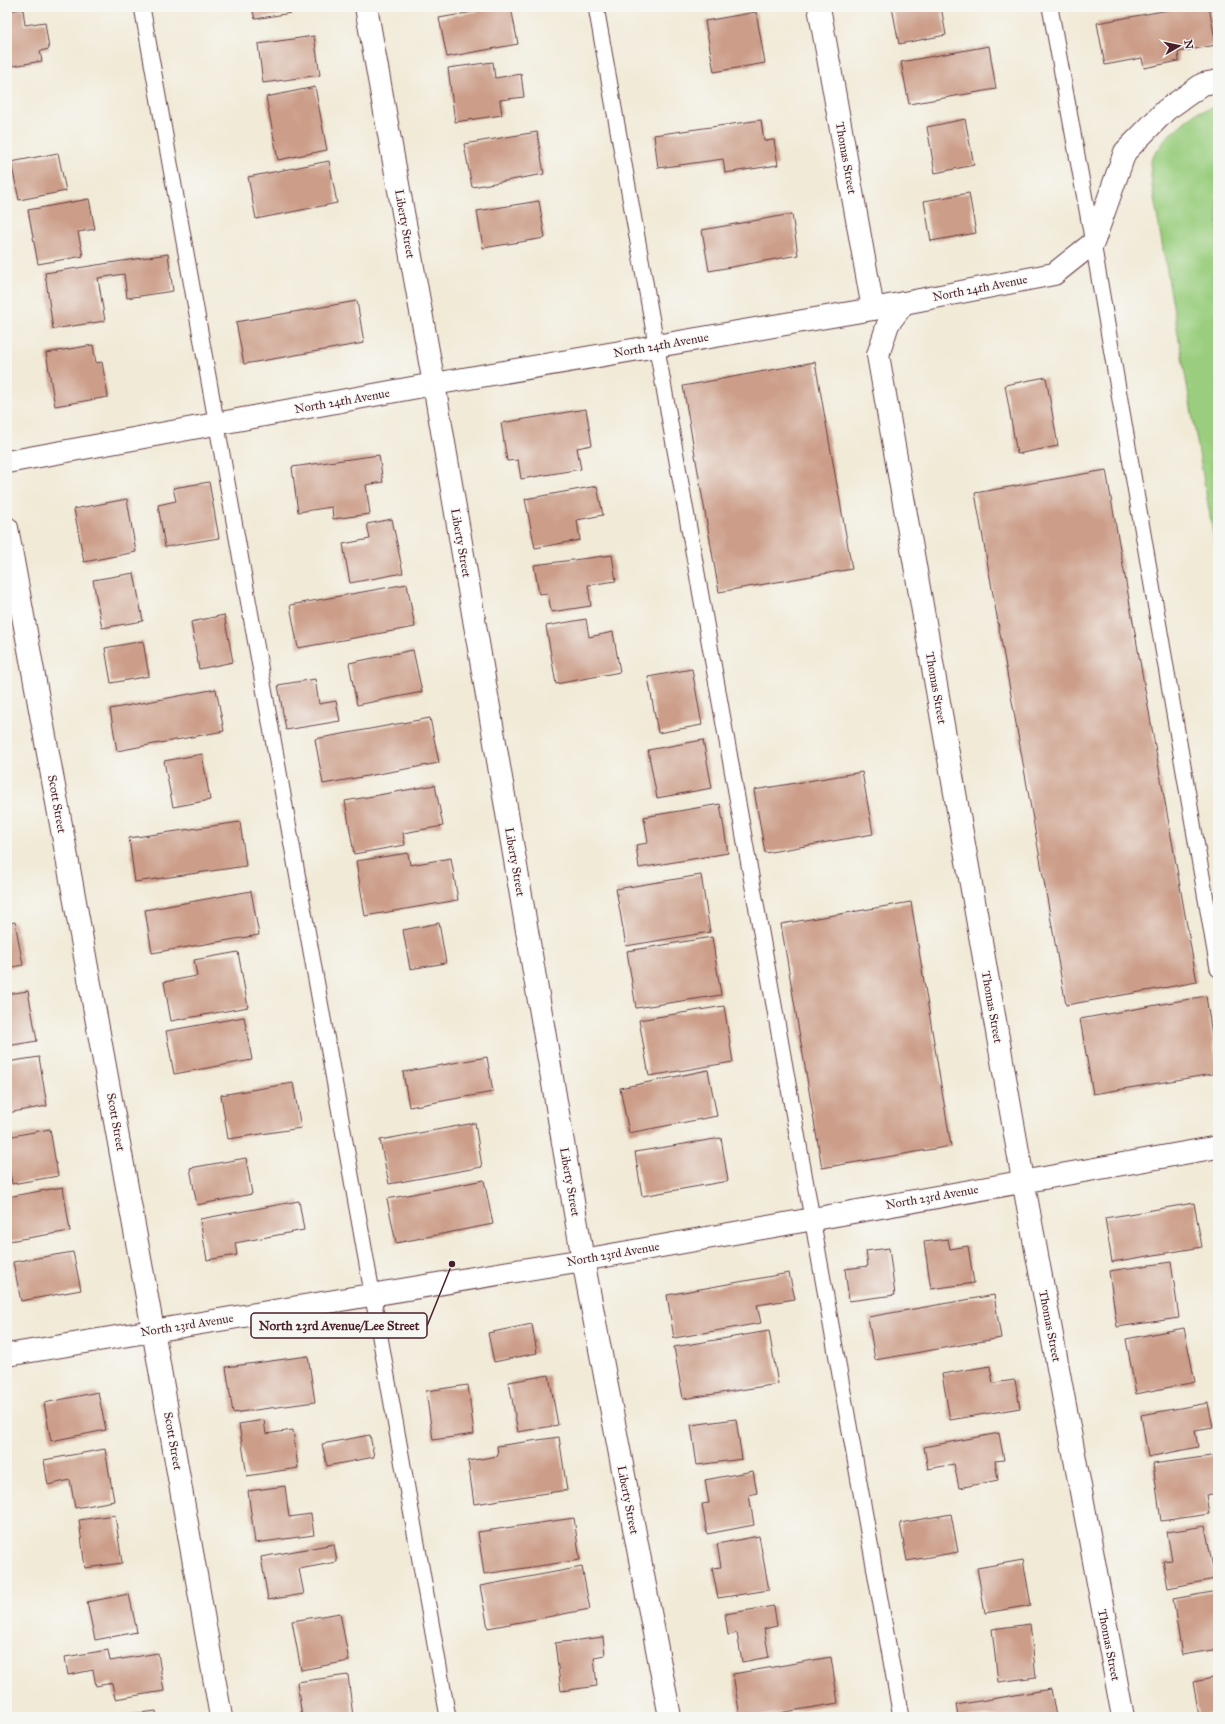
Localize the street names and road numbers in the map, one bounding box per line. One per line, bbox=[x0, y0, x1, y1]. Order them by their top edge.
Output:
street label: Thomas Street bbox=[833, 121, 859, 196]
street label: Liberty Street bbox=[392, 188, 418, 260]
street label: North 24th Avenue bbox=[931, 272, 1029, 304]
street label: North 24th Avenue bbox=[612, 330, 710, 360]
street label: North 24th Avenue bbox=[293, 386, 391, 416]
street label: Liberty Street bbox=[448, 507, 474, 579]
street label: Thomas Street bbox=[923, 651, 949, 726]
street label: Scott Street bbox=[45, 774, 69, 835]
street label: Liberty Street bbox=[502, 826, 528, 898]
street label: Thomas Street bbox=[979, 970, 1005, 1045]
street label: Scott Street bbox=[104, 1092, 128, 1153]
street label: Liberty Street bbox=[557, 1146, 583, 1218]
street label: North 23rd Avenue bbox=[885, 1182, 979, 1212]
street label: North 23rd Avenue bbox=[566, 1239, 660, 1269]
street label: Thomas Street bbox=[1036, 1289, 1064, 1364]
street label: North 23rd Avenue bbox=[140, 1311, 234, 1339]
street label: Scott Street bbox=[161, 1411, 185, 1472]
street label: Liberty Street bbox=[614, 1464, 642, 1536]
street label: Thomas Street bbox=[1095, 1608, 1123, 1683]

